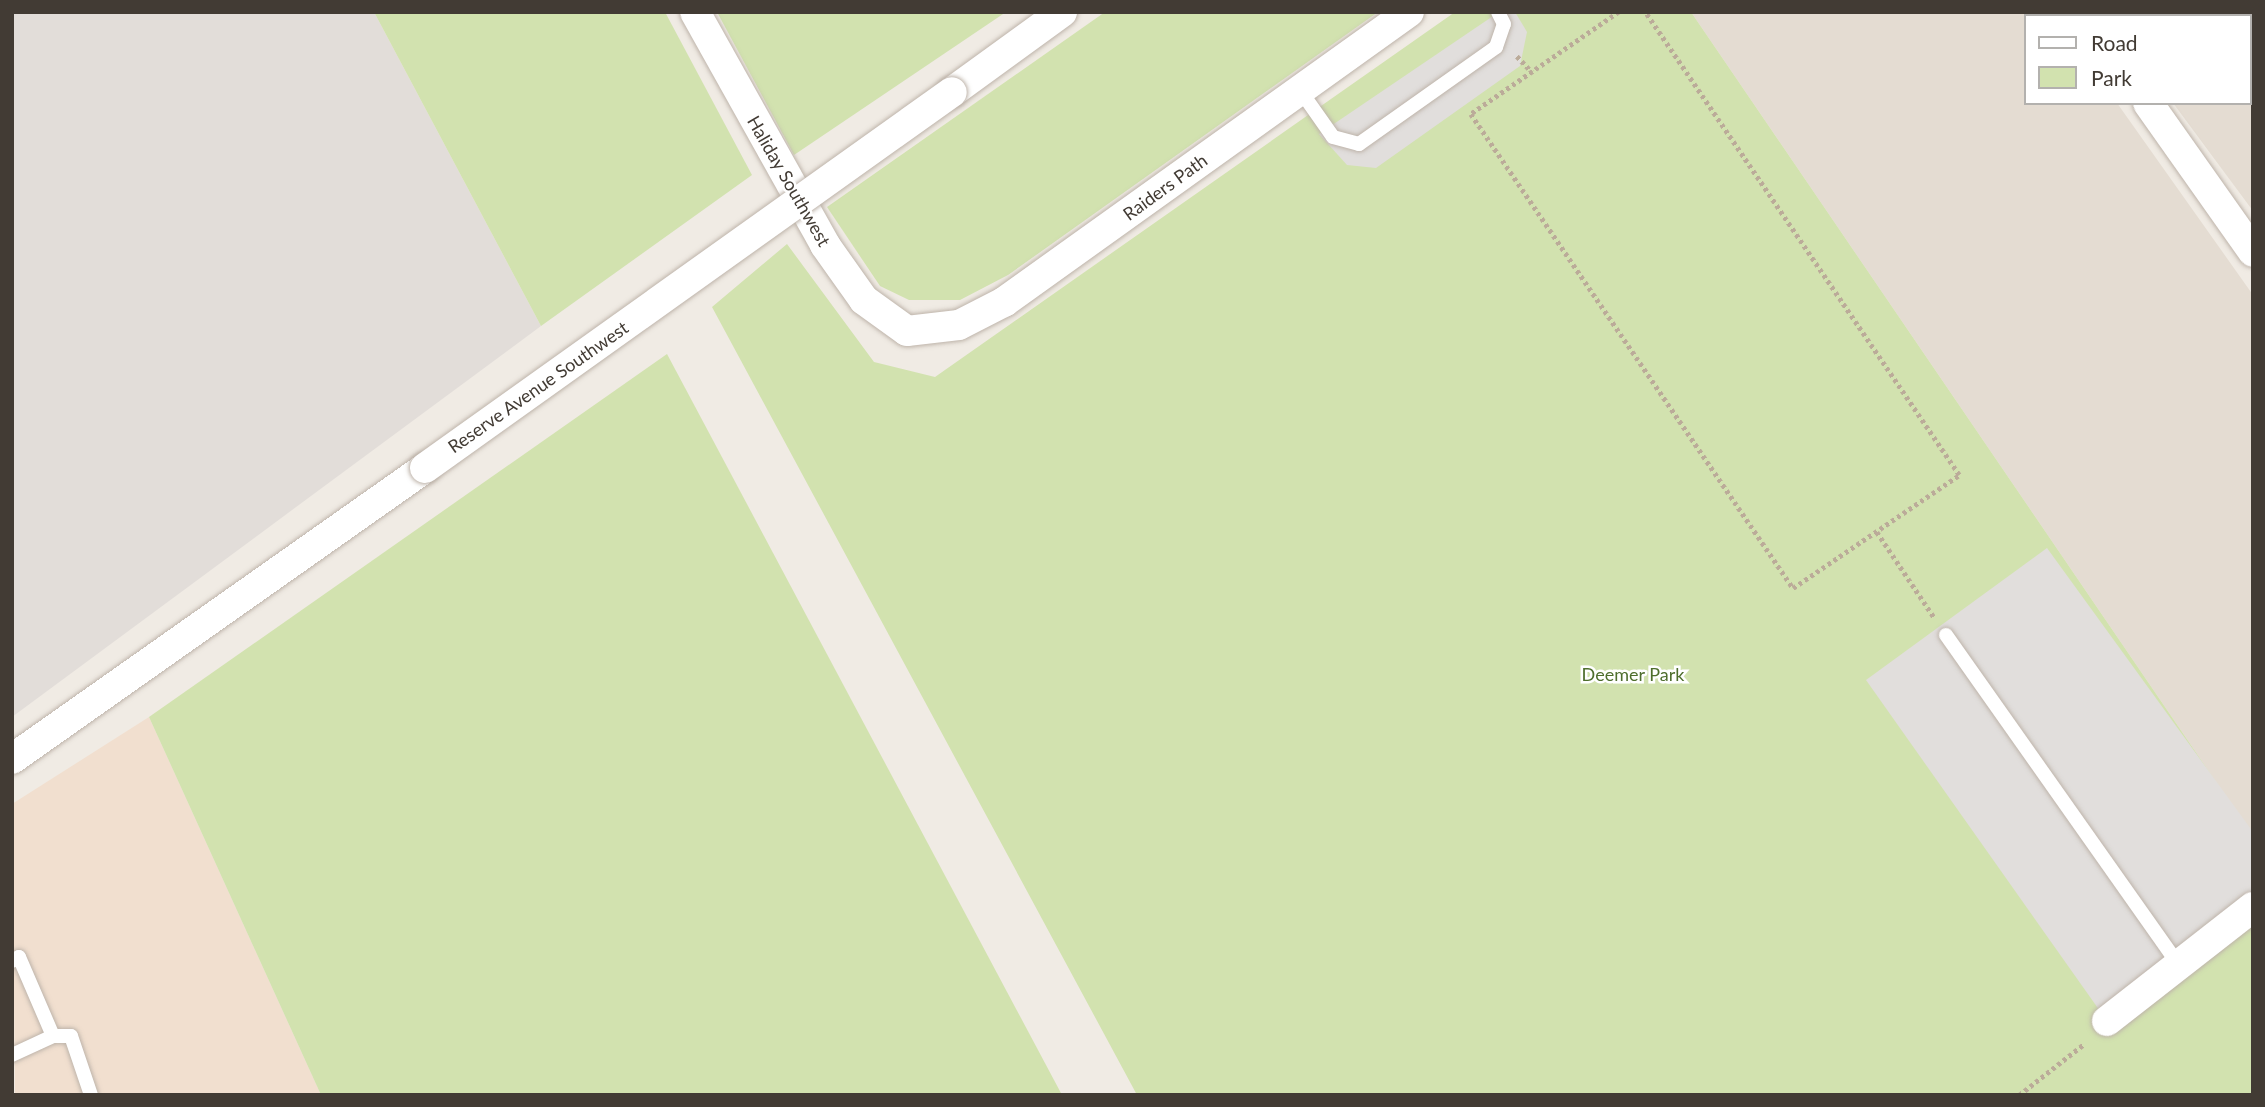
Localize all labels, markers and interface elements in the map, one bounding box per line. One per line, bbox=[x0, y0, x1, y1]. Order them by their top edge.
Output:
legend bbox=[2024, 14, 2251, 105]
text: Road bbox=[2091, 30, 2138, 55]
text: Park bbox=[2091, 65, 2132, 90]
street label: Haliday Southwest bbox=[743, 112, 835, 250]
street label: Raiders Path bbox=[1119, 149, 1211, 225]
street label: Reserve Avenue Southwest bbox=[444, 316, 632, 458]
park label: Deemer Park bbox=[1581, 663, 1685, 685]

